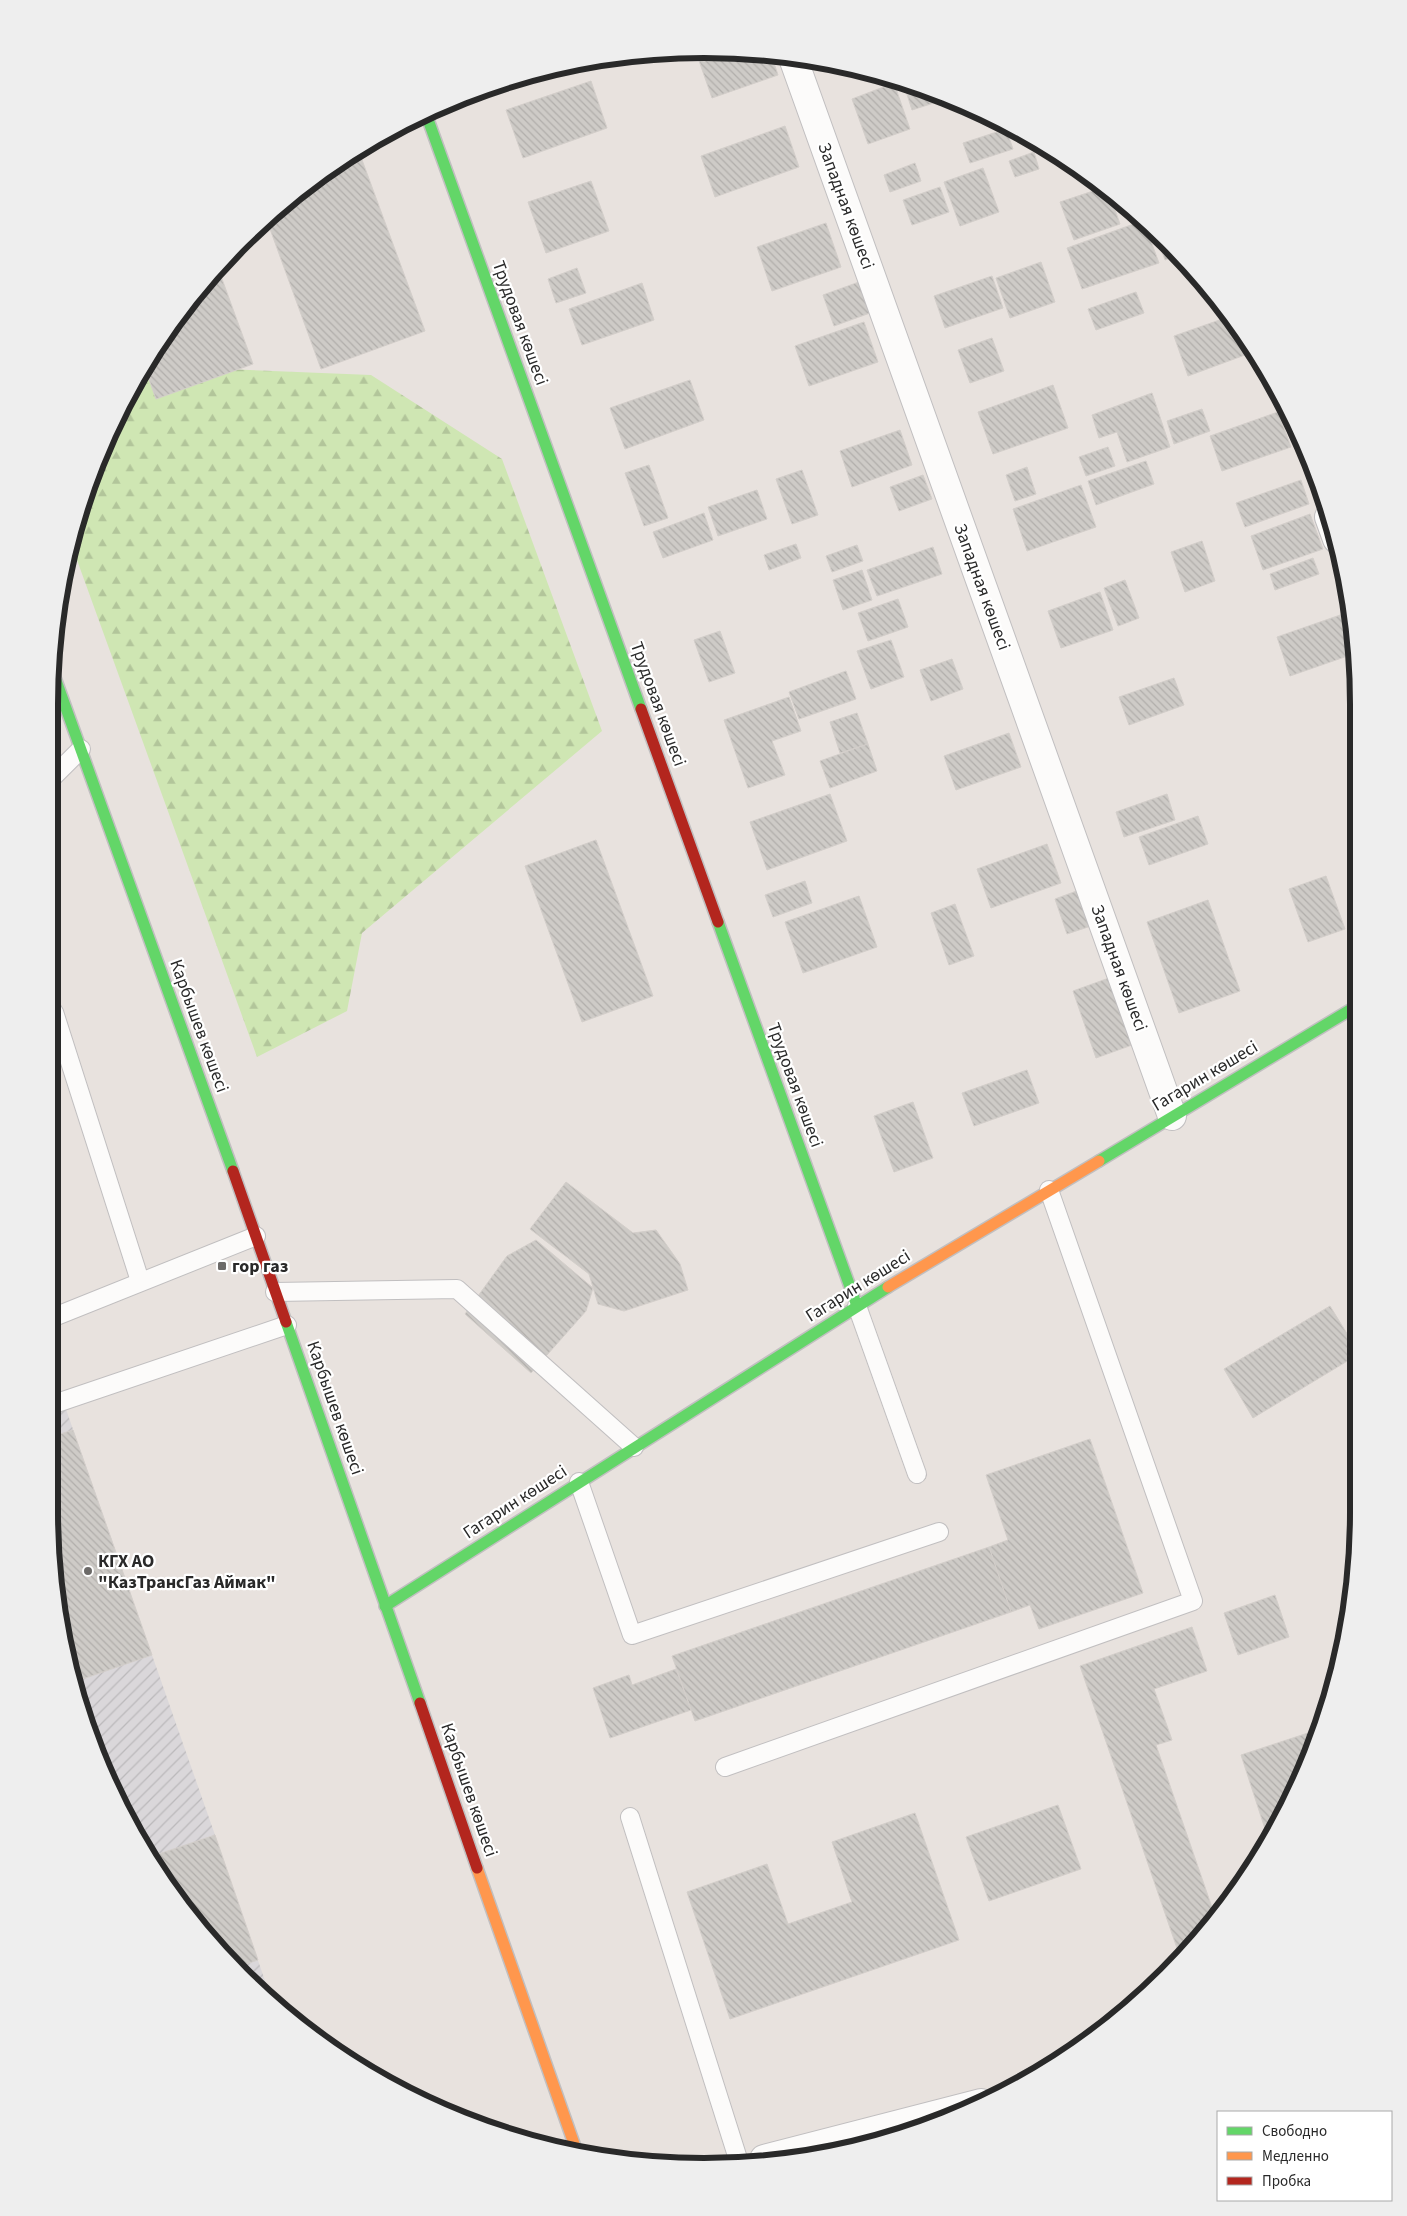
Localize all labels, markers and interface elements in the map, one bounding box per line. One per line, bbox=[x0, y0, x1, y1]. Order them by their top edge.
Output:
street label: Западная көшесі bbox=[811, 139, 881, 273]
street label: Трудовая көшесі bbox=[486, 257, 554, 389]
street label: Западная көшесі bbox=[947, 520, 1017, 654]
street label: Трудовая көшесі bbox=[624, 638, 692, 770]
street label: Западная көшесі bbox=[1084, 901, 1154, 1035]
street label: Карбышев көшесі bbox=[163, 956, 235, 1096]
street label: Трудовая көшесі bbox=[761, 1019, 829, 1151]
street label: Гагарин көшесі bbox=[1147, 1035, 1263, 1117]
street label: Гагарин көшесі bbox=[801, 1244, 915, 1328]
place label: гор газ bbox=[232, 1254, 288, 1279]
marker: гор газ bbox=[216, 1260, 228, 1272]
street label: Карбышев көшесі bbox=[300, 1338, 370, 1478]
street label: Гагарин көшесі bbox=[458, 1459, 572, 1545]
place label: КГХ АО "КазТрансГаз Аймак" bbox=[98, 1549, 276, 1595]
marker: КГХ АО "КазТрансГаз Аймак" bbox=[82, 1565, 94, 1577]
street label: Карбышев көшесі bbox=[434, 1720, 504, 1860]
legend bbox=[1217, 2111, 1392, 2201]
text: Свободно bbox=[1262, 2121, 1327, 2142]
text: Медленно bbox=[1262, 2146, 1329, 2167]
text: Пробка bbox=[1262, 2171, 1311, 2192]

